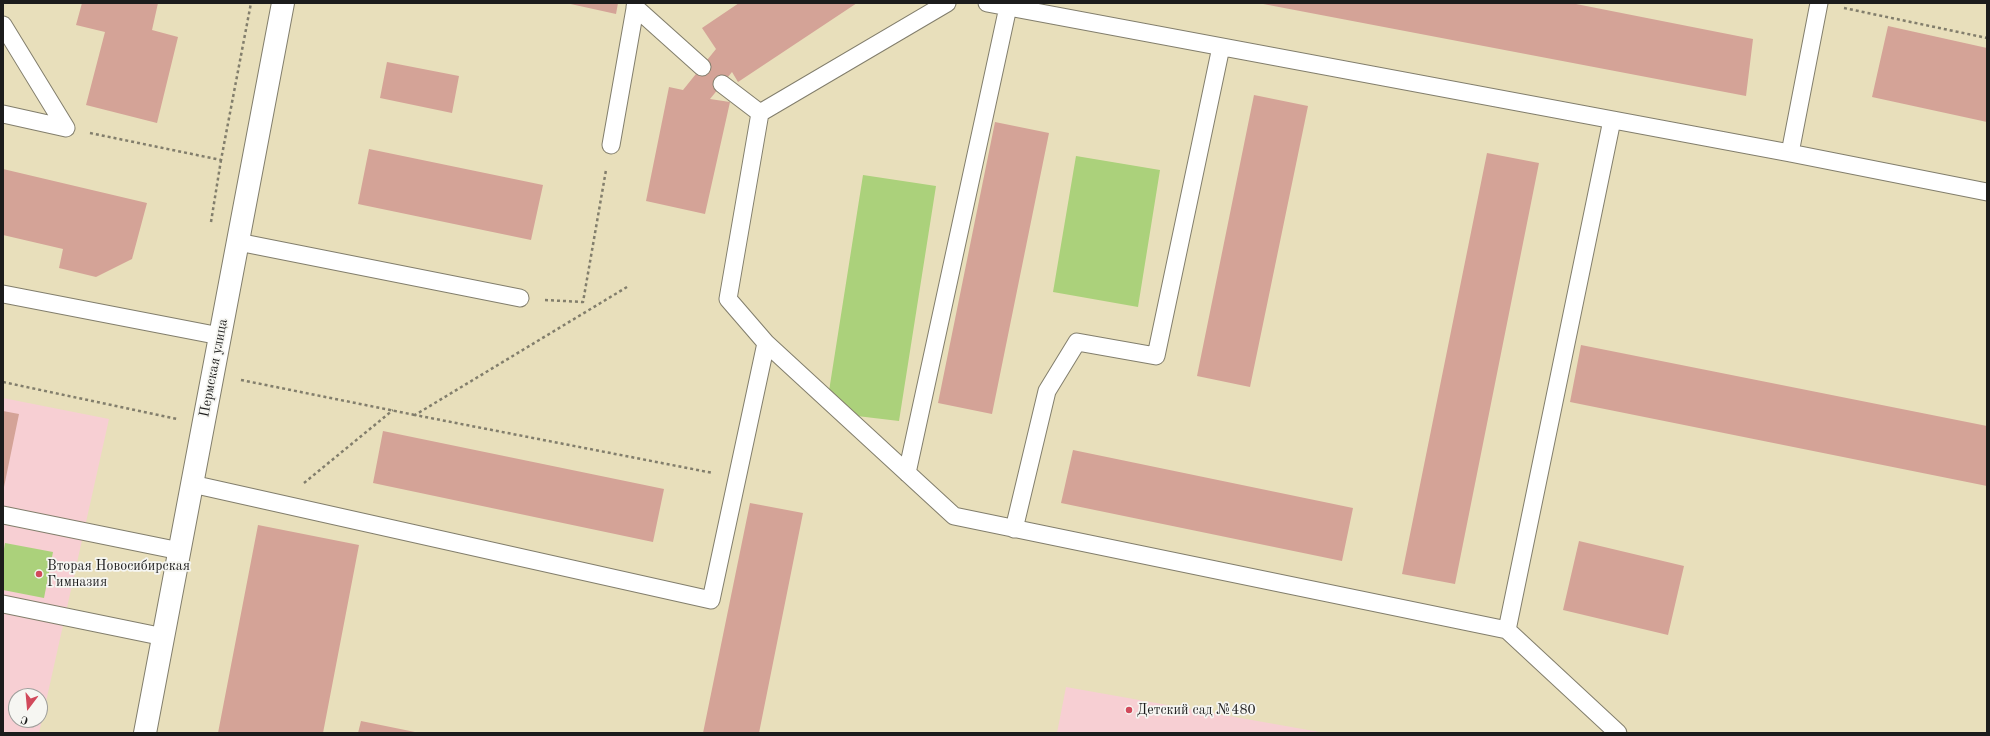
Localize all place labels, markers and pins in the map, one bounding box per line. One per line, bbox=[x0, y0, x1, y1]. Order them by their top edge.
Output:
place label: Вторая Новосибирская Гимназия bbox=[47, 558, 190, 590]
marker: Вторая Новосибирская Гимназия bbox=[34, 569, 44, 579]
place label: Детский сад №480 bbox=[1137, 702, 1256, 718]
marker: Детский сад №480 bbox=[1124, 705, 1134, 715]

